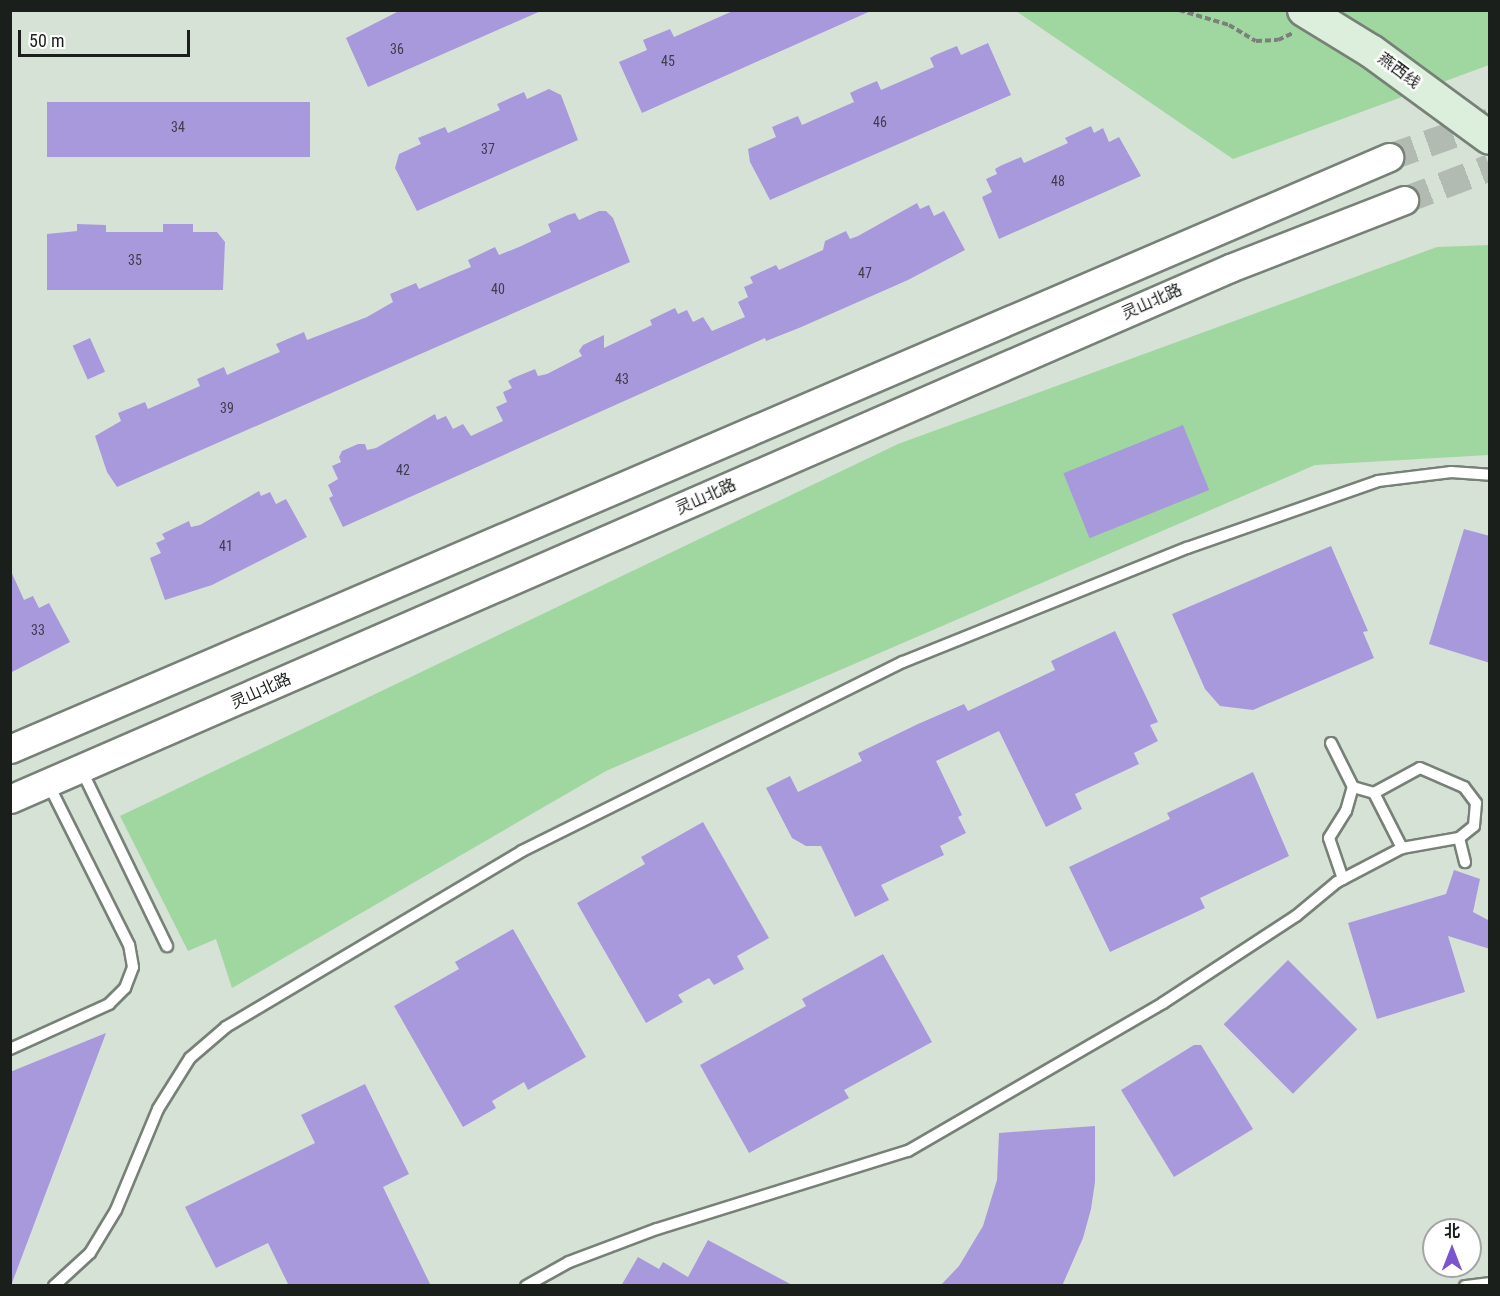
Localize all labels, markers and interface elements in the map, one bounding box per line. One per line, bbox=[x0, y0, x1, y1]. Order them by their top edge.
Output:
scale bar bbox=[21, 18, 194, 56]
text: 50 m bbox=[29, 30, 64, 51]
house number: 36 bbox=[390, 41, 404, 57]
street label: 燕西线 bbox=[1374, 49, 1424, 93]
house number: 45 bbox=[661, 53, 675, 69]
house number: 46 bbox=[873, 114, 887, 130]
house number: 34 bbox=[171, 119, 185, 135]
house number: 37 bbox=[481, 141, 495, 157]
house number: 48 bbox=[1051, 173, 1065, 189]
house number: 35 bbox=[128, 252, 142, 268]
house number: 47 bbox=[858, 265, 872, 281]
street label: 灵山北路 bbox=[1119, 280, 1185, 324]
house number: 40 bbox=[491, 281, 505, 297]
house number: 43 bbox=[615, 371, 629, 387]
house number: 39 bbox=[220, 400, 234, 416]
house number: 42 bbox=[396, 462, 410, 478]
street label: 灵山北路 bbox=[673, 475, 739, 519]
house number: 41 bbox=[219, 538, 233, 554]
house number: 33 bbox=[31, 622, 45, 638]
street label: 灵山北路 bbox=[228, 669, 294, 713]
north arrow bbox=[1422, 1218, 1482, 1278]
text: 北 bbox=[1444, 1222, 1460, 1241]

